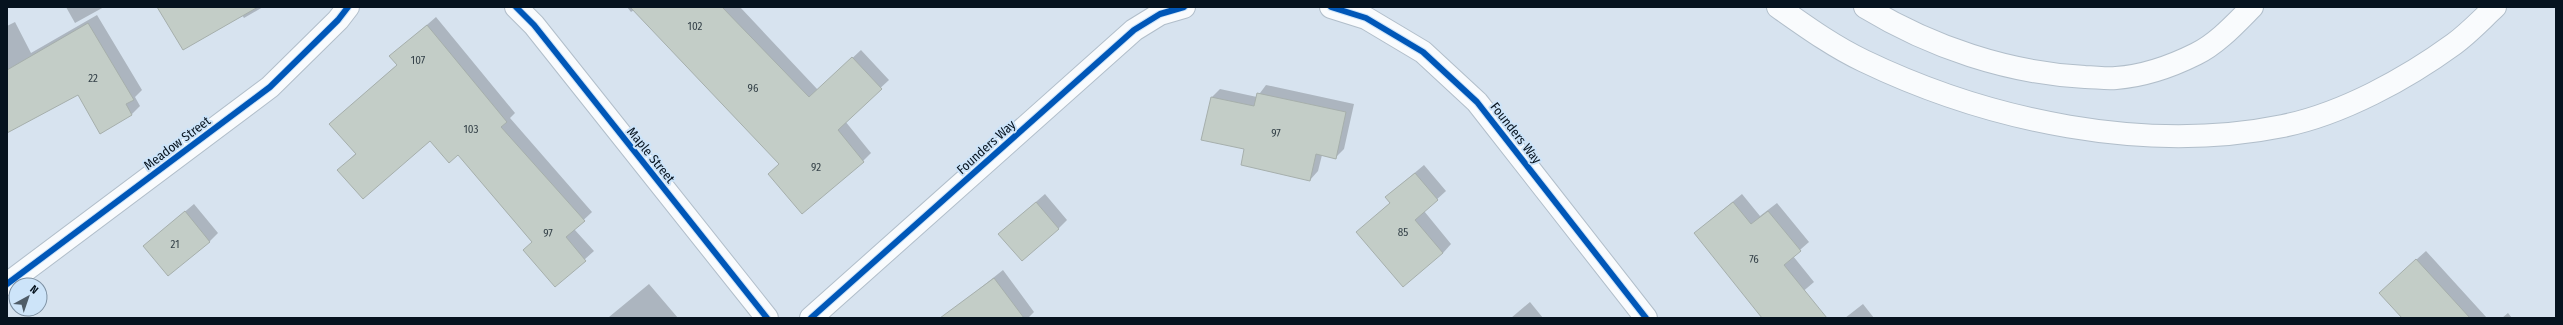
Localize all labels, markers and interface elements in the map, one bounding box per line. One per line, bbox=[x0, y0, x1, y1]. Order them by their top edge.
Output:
house number: 102 bbox=[688, 20, 703, 33]
house number: 107 bbox=[411, 54, 426, 67]
house number: 22 bbox=[88, 72, 98, 85]
house number: 96 bbox=[748, 82, 759, 95]
street label: Founders Way bbox=[1487, 99, 1545, 167]
street label: Meadow Street bbox=[141, 113, 214, 173]
street label: Founders Way bbox=[954, 117, 1018, 177]
house number: 103 bbox=[464, 123, 478, 136]
street label: Maple Street bbox=[624, 124, 678, 186]
house number: 97 bbox=[1271, 127, 1281, 140]
house number: 92 bbox=[811, 161, 821, 174]
house number: 85 bbox=[1398, 226, 1408, 239]
house number: 97 bbox=[543, 227, 553, 240]
house number: 21 bbox=[171, 238, 179, 251]
house number: 76 bbox=[1749, 253, 1759, 266]
north arrow bbox=[8, 277, 48, 317]
text: N bbox=[27, 283, 41, 297]

